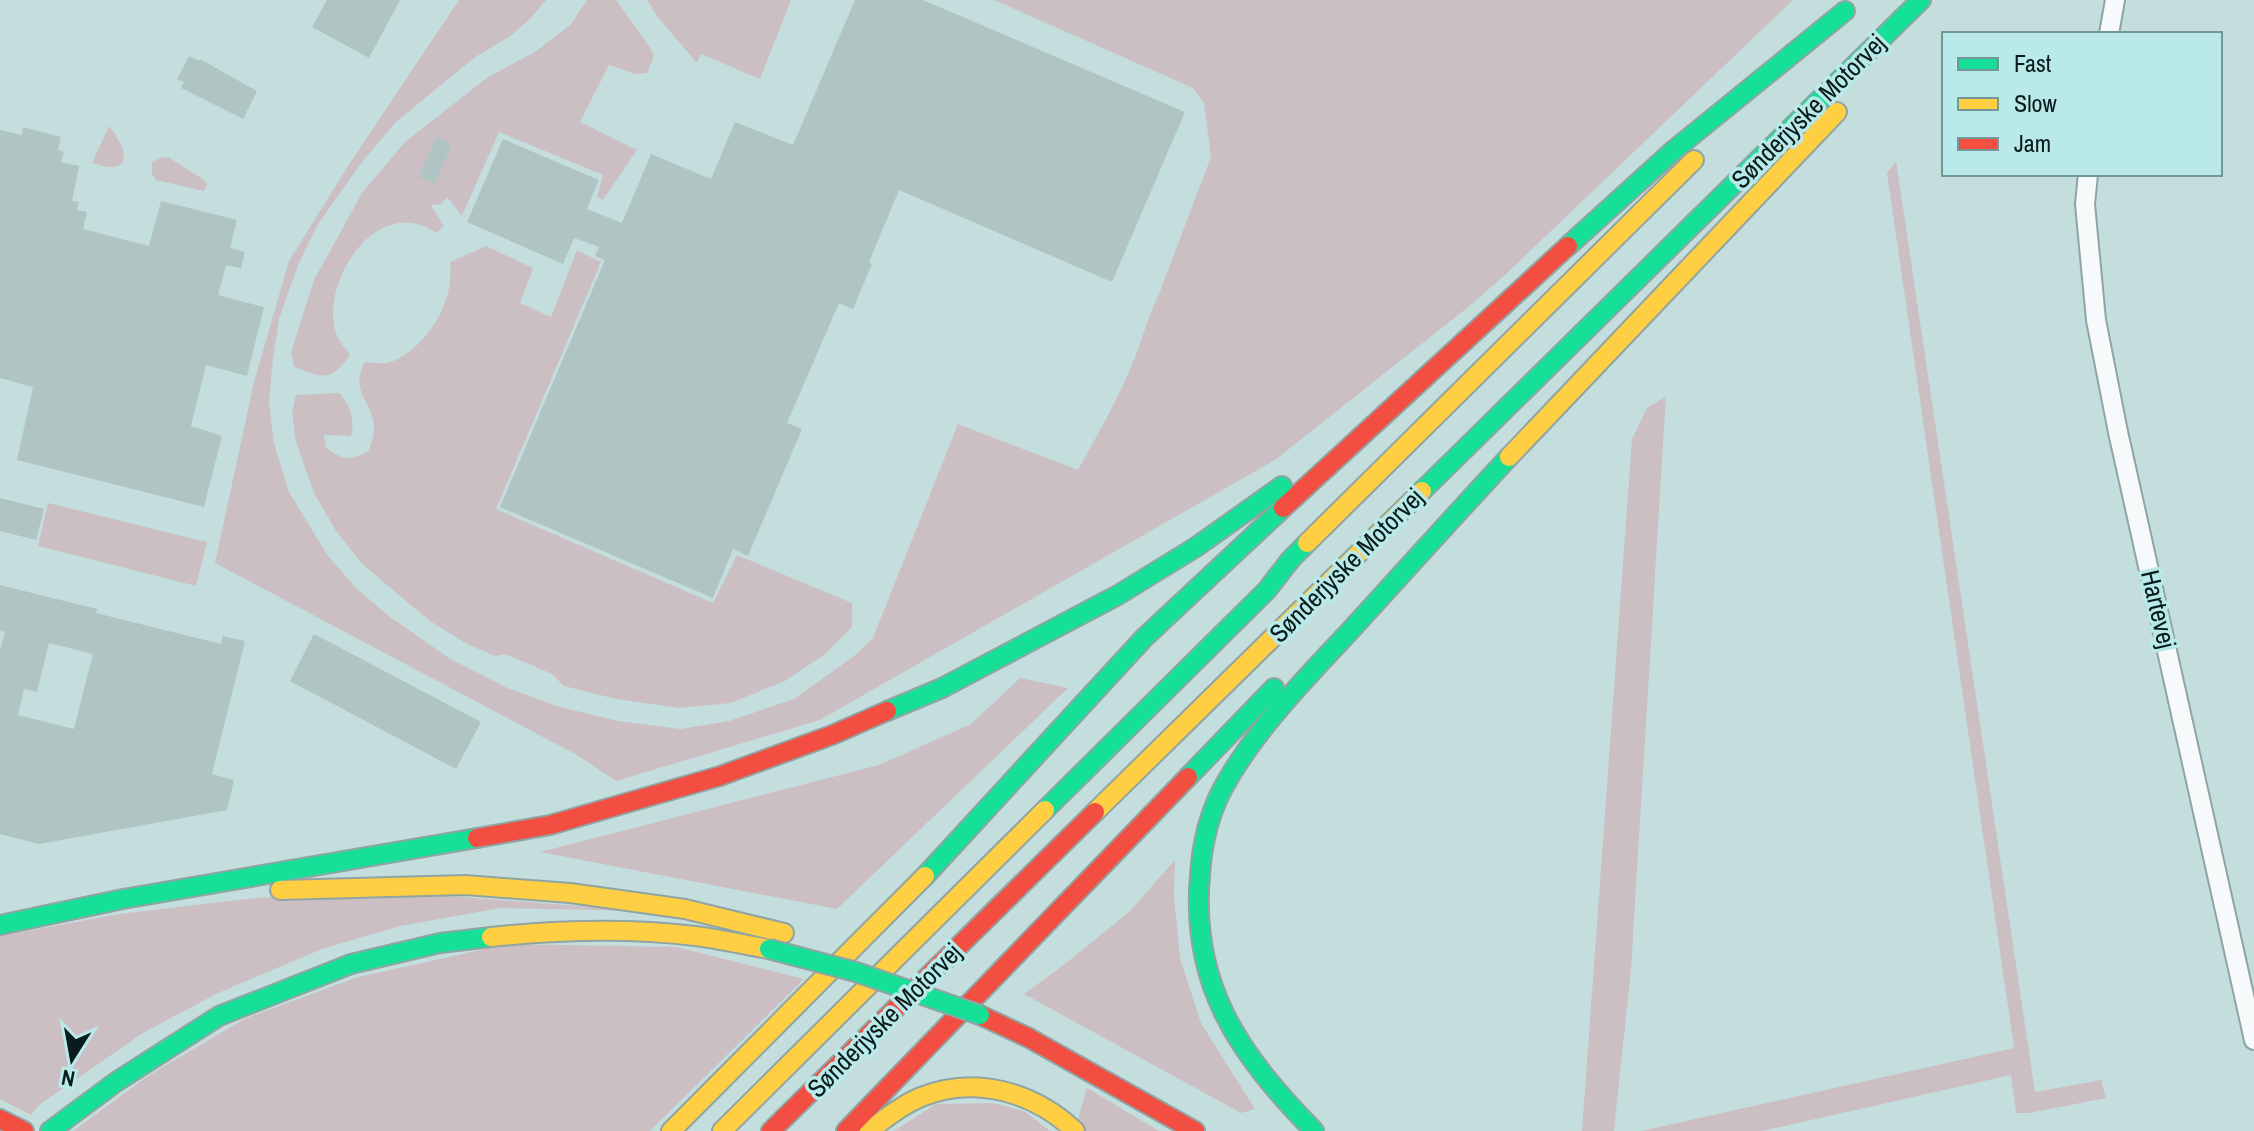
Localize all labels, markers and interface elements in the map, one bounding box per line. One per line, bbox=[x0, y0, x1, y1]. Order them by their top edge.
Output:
street label: Sønderjyske Motorvej bbox=[1723, 26, 1893, 196]
legend bbox=[1942, 32, 2222, 176]
text: Fast bbox=[2014, 47, 2052, 79]
text: Slow bbox=[2014, 87, 2057, 119]
text: Jam bbox=[2014, 127, 2051, 159]
street label: Sønderjyske Motorvej bbox=[1261, 480, 1431, 650]
street label: Hartevej bbox=[2133, 566, 2185, 652]
street label: Sønderjyske Motorvej bbox=[799, 935, 969, 1105]
north arrow bbox=[32, 1019, 112, 1099]
text: N bbox=[59, 1063, 77, 1095]

